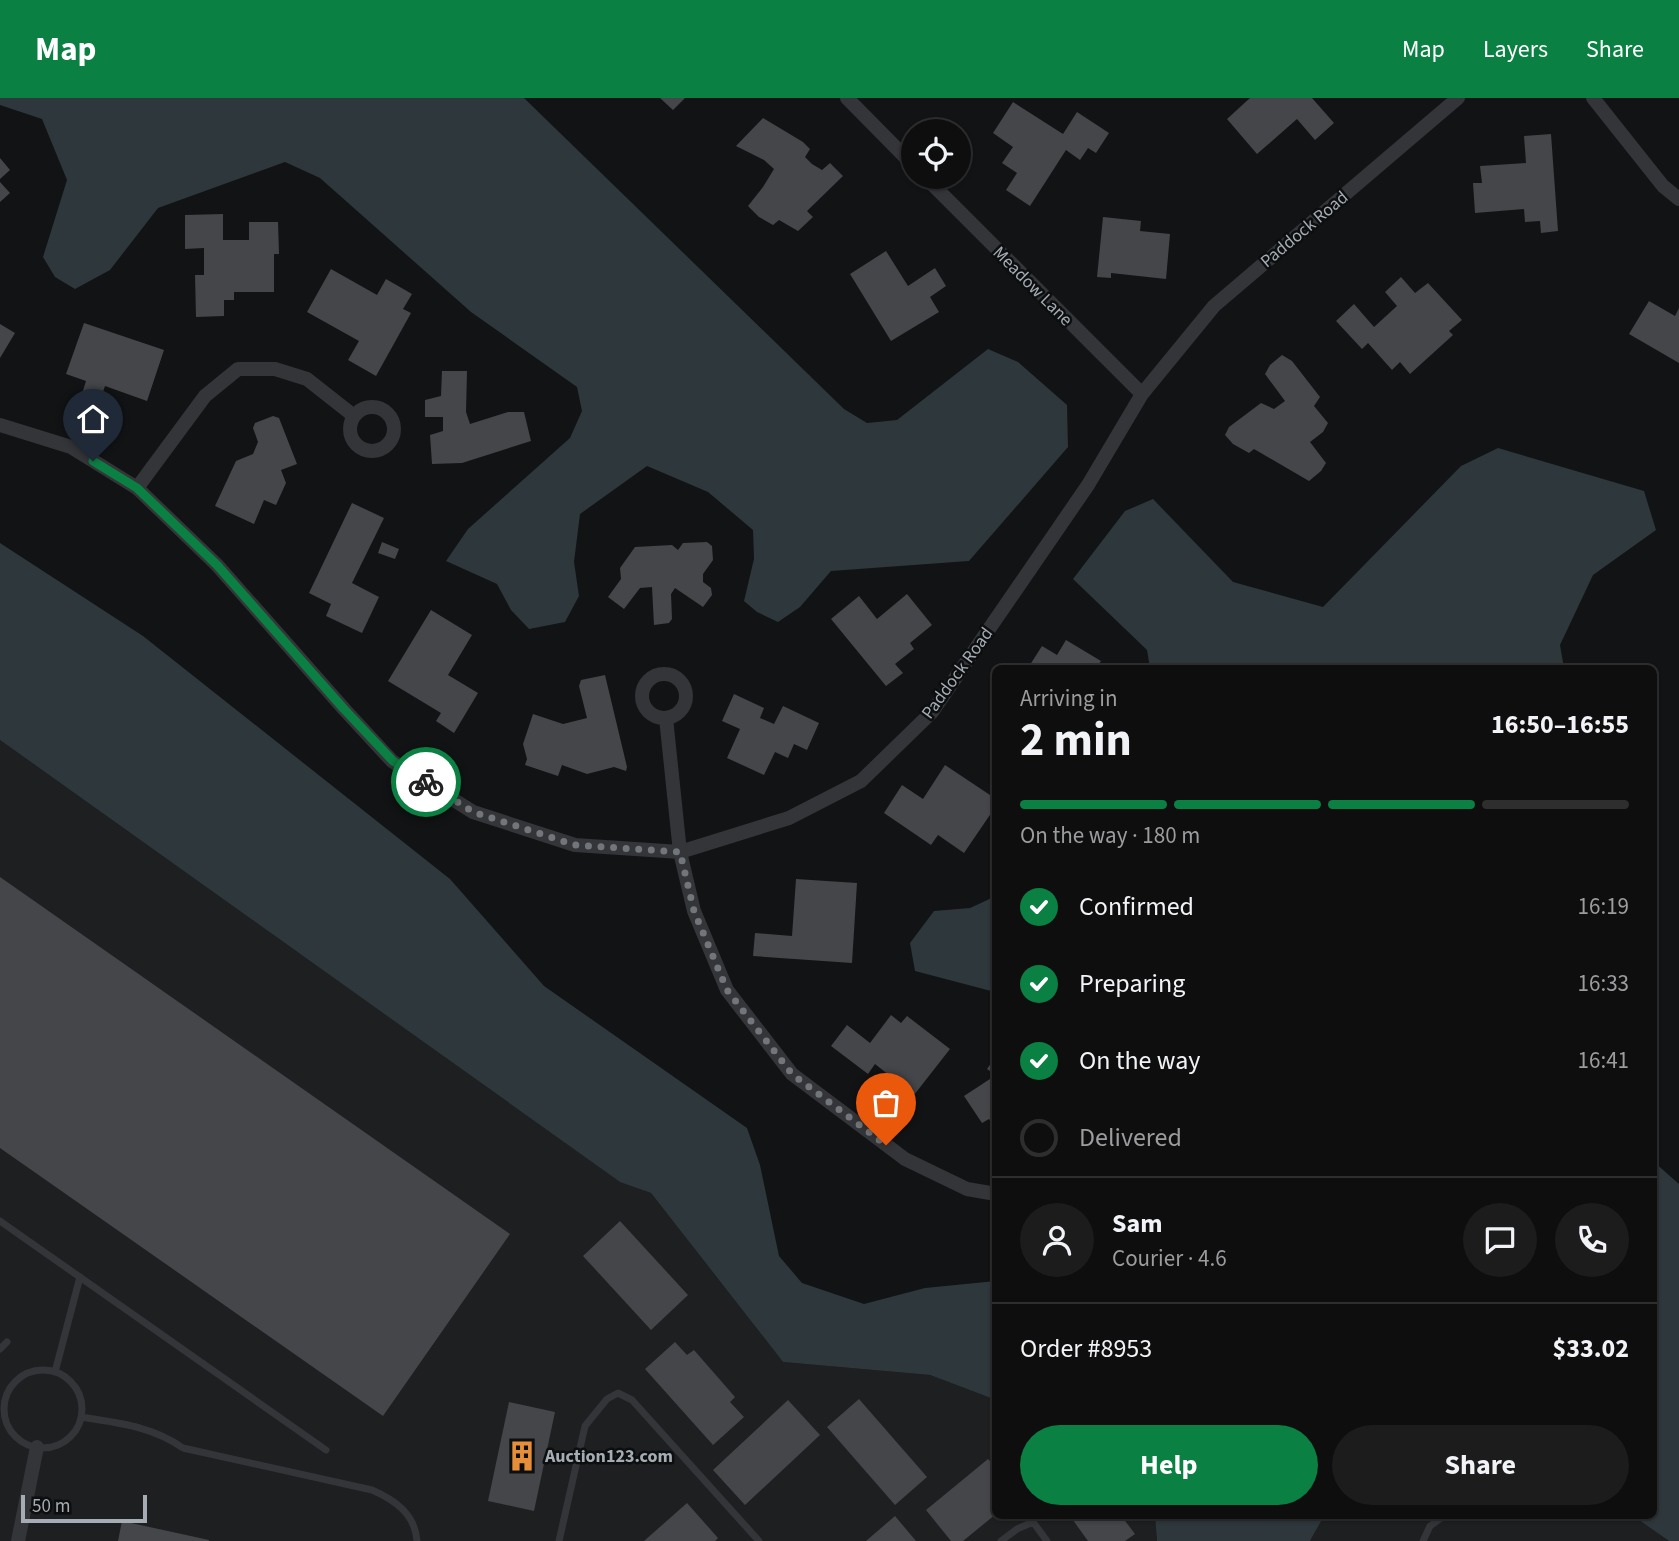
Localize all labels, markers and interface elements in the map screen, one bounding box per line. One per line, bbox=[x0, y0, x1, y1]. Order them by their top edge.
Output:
text: Map bbox=[35, 26, 96, 73]
text: Map bbox=[1402, 32, 1445, 67]
text: Layers bbox=[1483, 32, 1548, 67]
text: Share bbox=[1586, 32, 1644, 67]
map controls bbox=[901, 119, 971, 189]
button: locate bbox=[901, 119, 971, 189]
street label: Paddock Road bbox=[1255, 185, 1354, 274]
street label: Meadow Lane bbox=[987, 241, 1078, 332]
pin bbox=[63, 389, 123, 461]
icon: home bbox=[74, 400, 112, 438]
street label: Paddock Road bbox=[916, 622, 999, 724]
text: Arriving in bbox=[1020, 682, 1118, 715]
text: 16:50–16:55 bbox=[1491, 706, 1629, 743]
text: 2 min bbox=[1020, 708, 1132, 773]
courier bbox=[391, 747, 461, 817]
icon: bike bbox=[407, 763, 445, 801]
text: On the way · 180 m bbox=[1020, 819, 1200, 852]
icon: check bbox=[1020, 888, 1058, 926]
text: Confirmed bbox=[1079, 888, 1194, 925]
text: 16:19 bbox=[1578, 890, 1629, 923]
icon: check bbox=[1020, 965, 1058, 1003]
text: Preparing bbox=[1079, 965, 1185, 1002]
text: 16:33 bbox=[1578, 967, 1629, 1000]
icon: check bbox=[1020, 1042, 1058, 1080]
text: On the way bbox=[1079, 1042, 1200, 1079]
text: 16:41 bbox=[1578, 1044, 1629, 1077]
pin bbox=[856, 1073, 916, 1145]
icon: bag bbox=[867, 1084, 905, 1122]
text: Delivered bbox=[1079, 1119, 1182, 1156]
button: person bbox=[1020, 1203, 1094, 1277]
button: chat bbox=[1463, 1203, 1537, 1277]
button: phone bbox=[1555, 1203, 1629, 1277]
text: Sam bbox=[1112, 1205, 1162, 1242]
text: Courier · 4.6 bbox=[1112, 1242, 1227, 1275]
text: Order #8953 bbox=[1020, 1330, 1152, 1367]
text: $33.02 bbox=[1553, 1330, 1629, 1367]
button: Help bbox=[1020, 1425, 1318, 1505]
button: Share bbox=[1332, 1425, 1629, 1505]
building icon: Auction123.com bbox=[505, 1439, 539, 1473]
place label: Auction123.com bbox=[544, 1444, 673, 1469]
scale bar bbox=[21, 1492, 147, 1524]
text: 50 m bbox=[32, 1493, 70, 1520]

